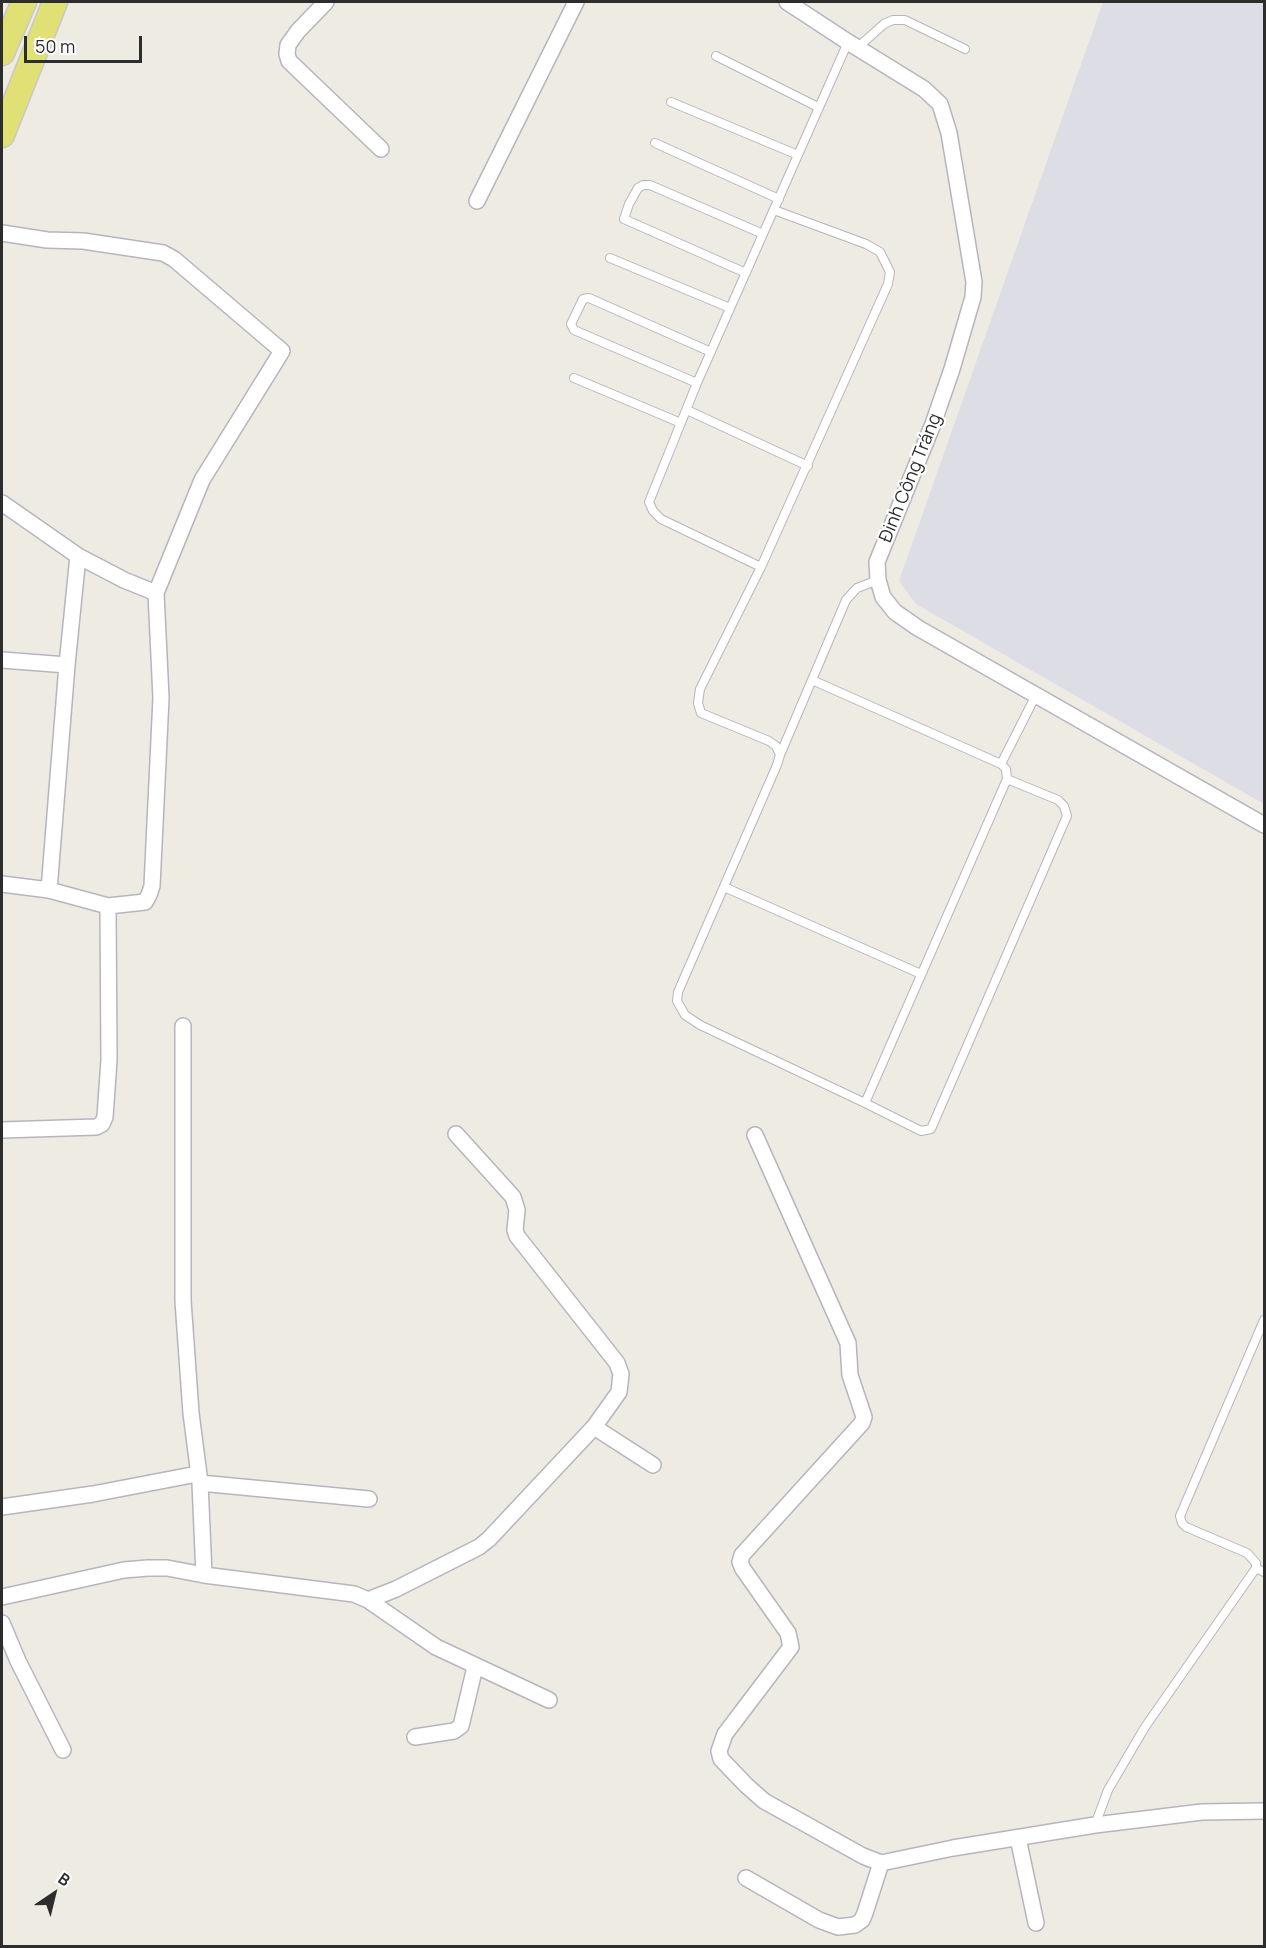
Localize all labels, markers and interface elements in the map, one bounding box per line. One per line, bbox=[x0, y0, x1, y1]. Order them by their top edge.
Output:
scale bar bbox=[27, 24, 146, 62]
text: 50 m bbox=[35, 34, 75, 58]
street label: Đinh Công Tráng bbox=[875, 410, 947, 546]
north arrow bbox=[24, 1864, 84, 1924]
text: B bbox=[54, 1867, 75, 1891]

